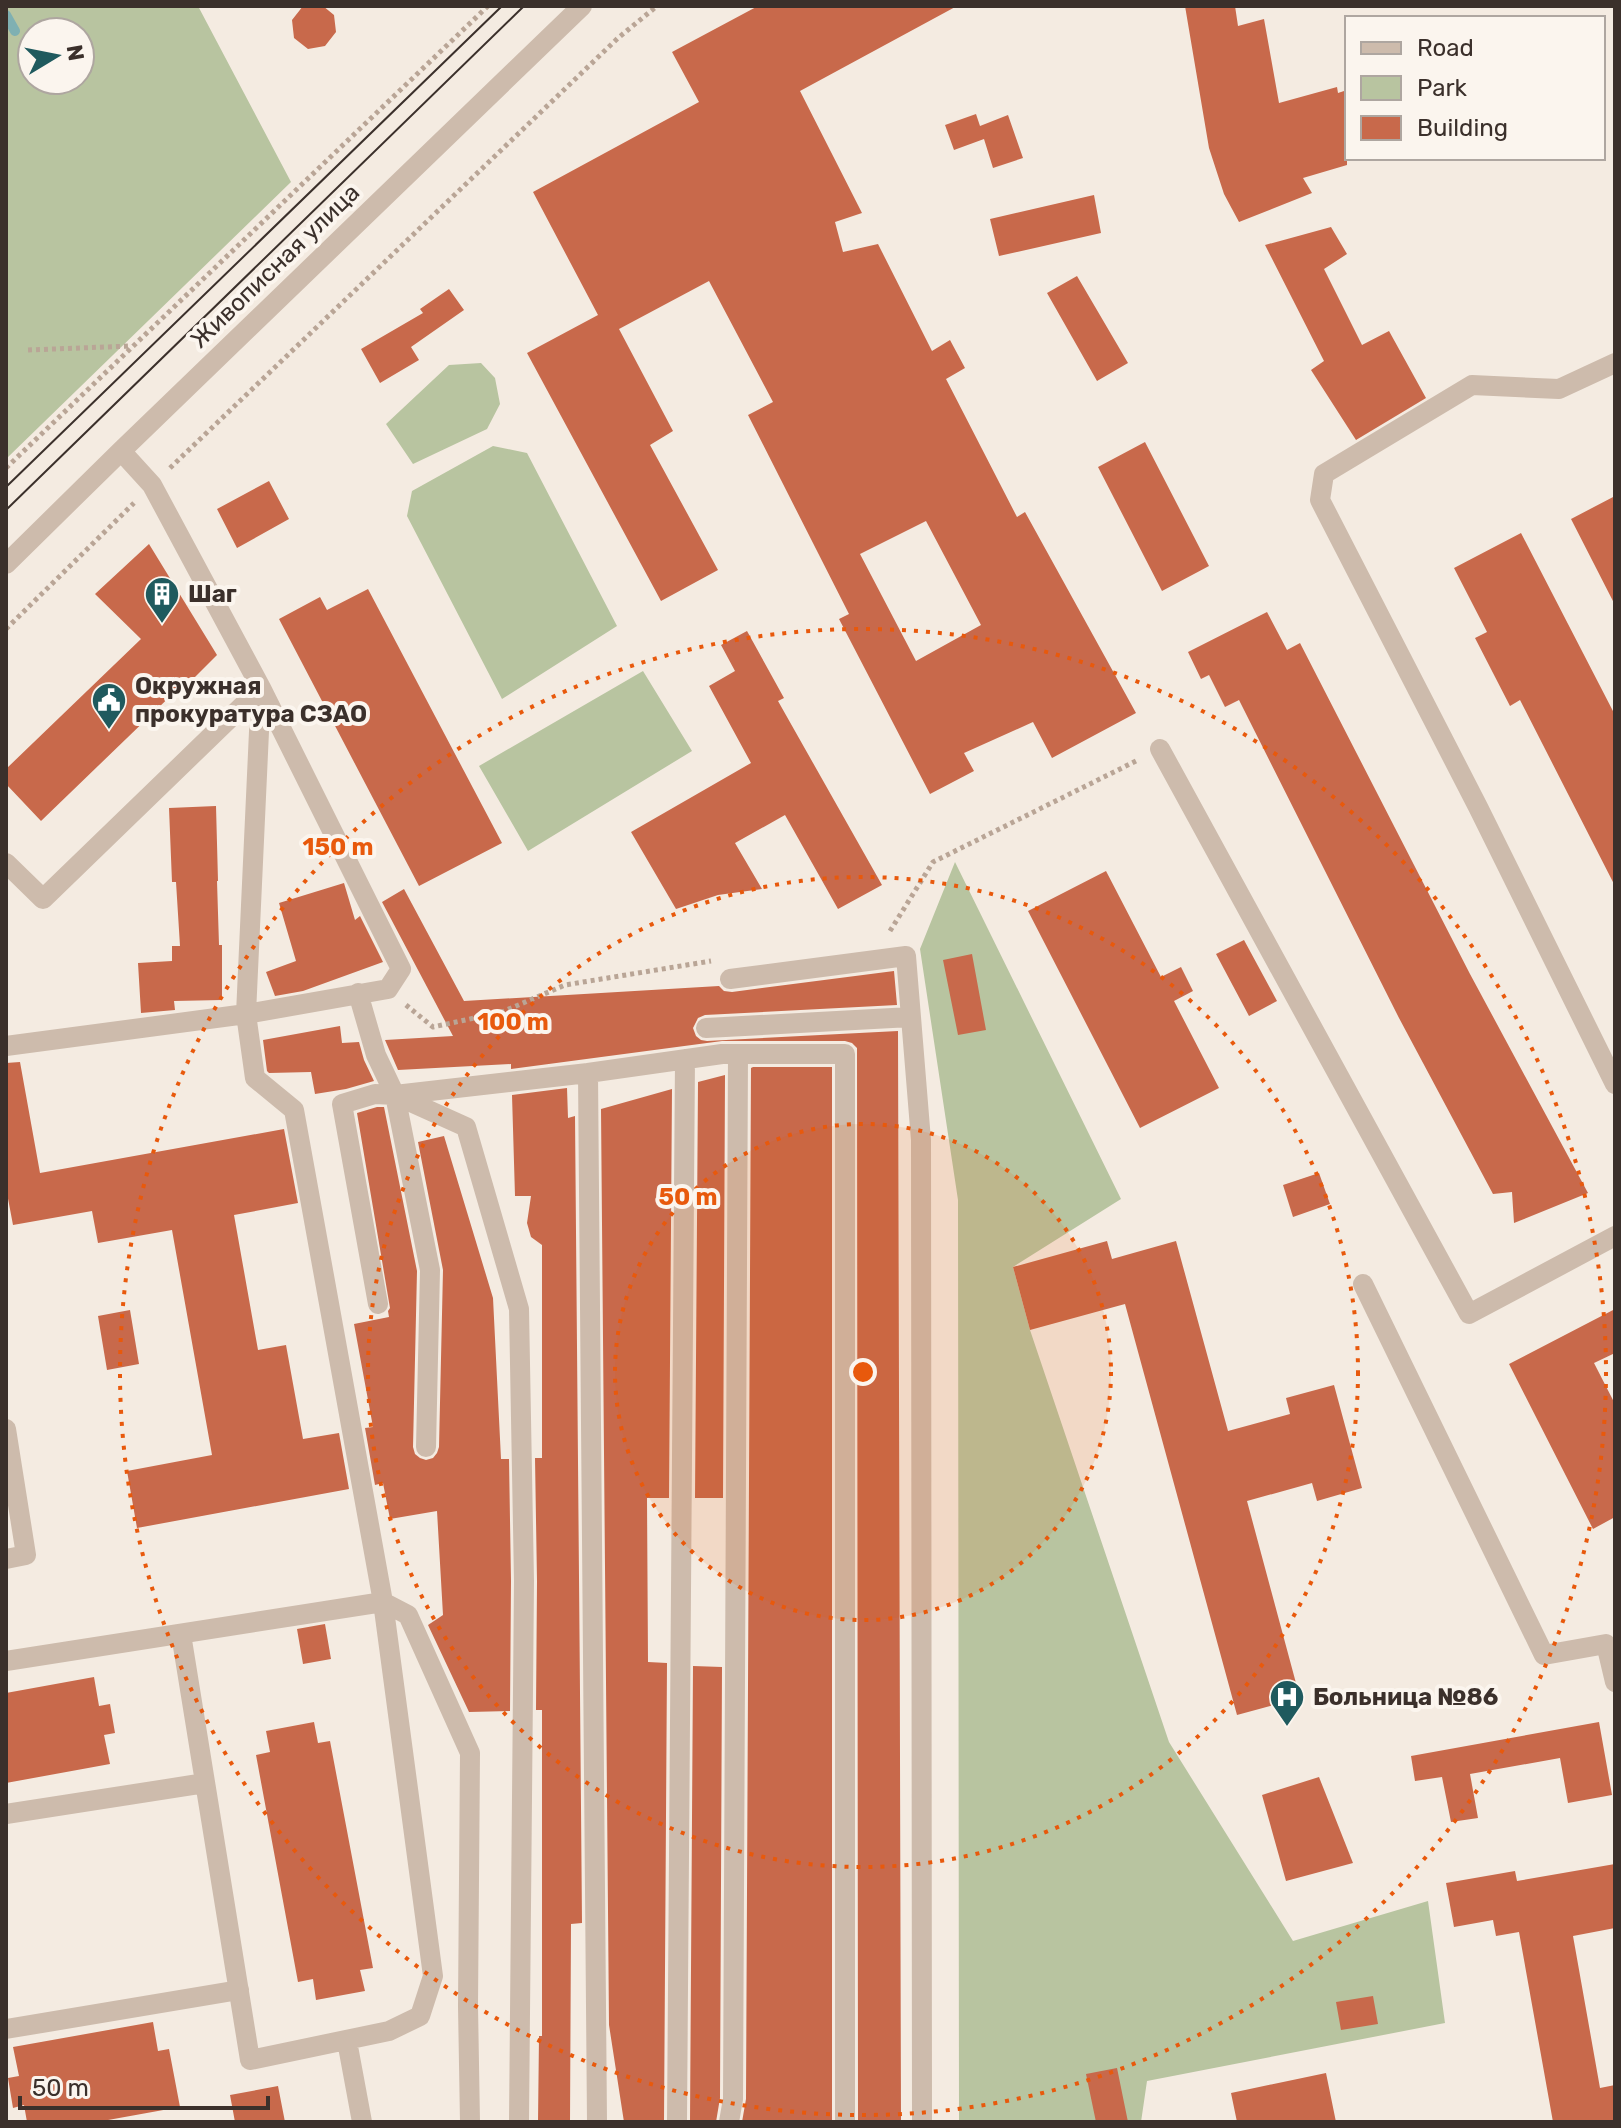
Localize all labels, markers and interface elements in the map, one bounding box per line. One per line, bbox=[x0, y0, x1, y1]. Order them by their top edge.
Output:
north arrow bbox=[16, 16, 96, 96]
legend bbox=[1345, 16, 1605, 160]
text: Road bbox=[1417, 34, 1474, 62]
text: N bbox=[61, 42, 90, 63]
text: Park bbox=[1417, 74, 1468, 102]
text: Building bbox=[1417, 114, 1508, 142]
street label: Живописная улица bbox=[185, 178, 365, 354]
building icon: Шаг bbox=[143, 575, 181, 625]
place label: Шаг bbox=[188, 580, 237, 608]
place label: Окружная прокуратура СЗАО bbox=[135, 672, 367, 728]
public building icon: Окружная прокуратура СЗАО bbox=[90, 681, 128, 731]
text: 150 m bbox=[303, 833, 373, 861]
text: 100 m bbox=[477, 1008, 549, 1036]
text: 50 m bbox=[659, 1183, 717, 1211]
centre of rings bbox=[849, 1358, 877, 1386]
hospital icon: Больница №86 bbox=[1268, 1678, 1306, 1728]
place label: Больница №86 bbox=[1313, 1683, 1499, 1711]
scale bar bbox=[20, 2060, 268, 2110]
text: 50 m bbox=[32, 2074, 89, 2102]

